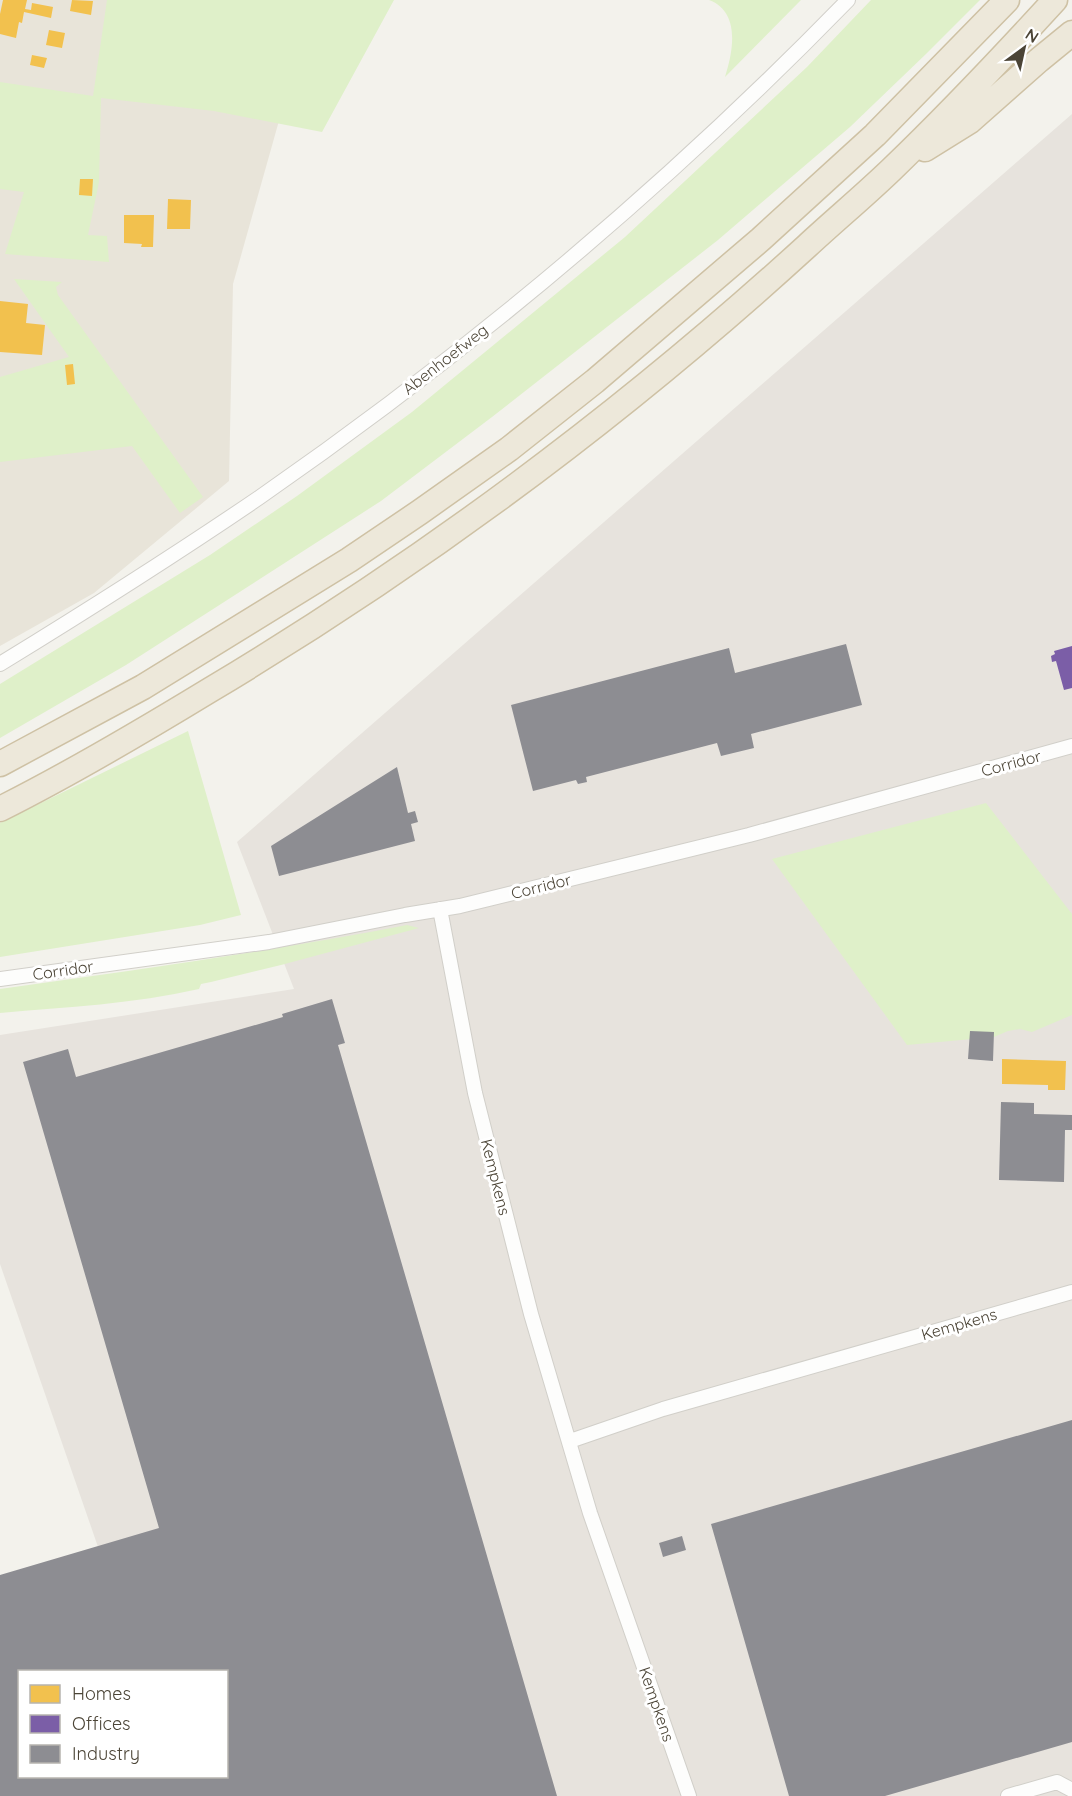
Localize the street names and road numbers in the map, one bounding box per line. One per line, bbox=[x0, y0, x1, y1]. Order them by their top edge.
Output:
street label: Abenhoefweg bbox=[398, 319, 492, 399]
street label: Corridor bbox=[979, 745, 1043, 781]
street label: Corridor bbox=[509, 869, 573, 903]
street label: Corridor bbox=[31, 956, 95, 984]
street label: Kempkens bbox=[477, 1137, 515, 1217]
street label: Kempkens bbox=[919, 1304, 999, 1344]
street label: Kempkens bbox=[635, 1664, 679, 1744]

